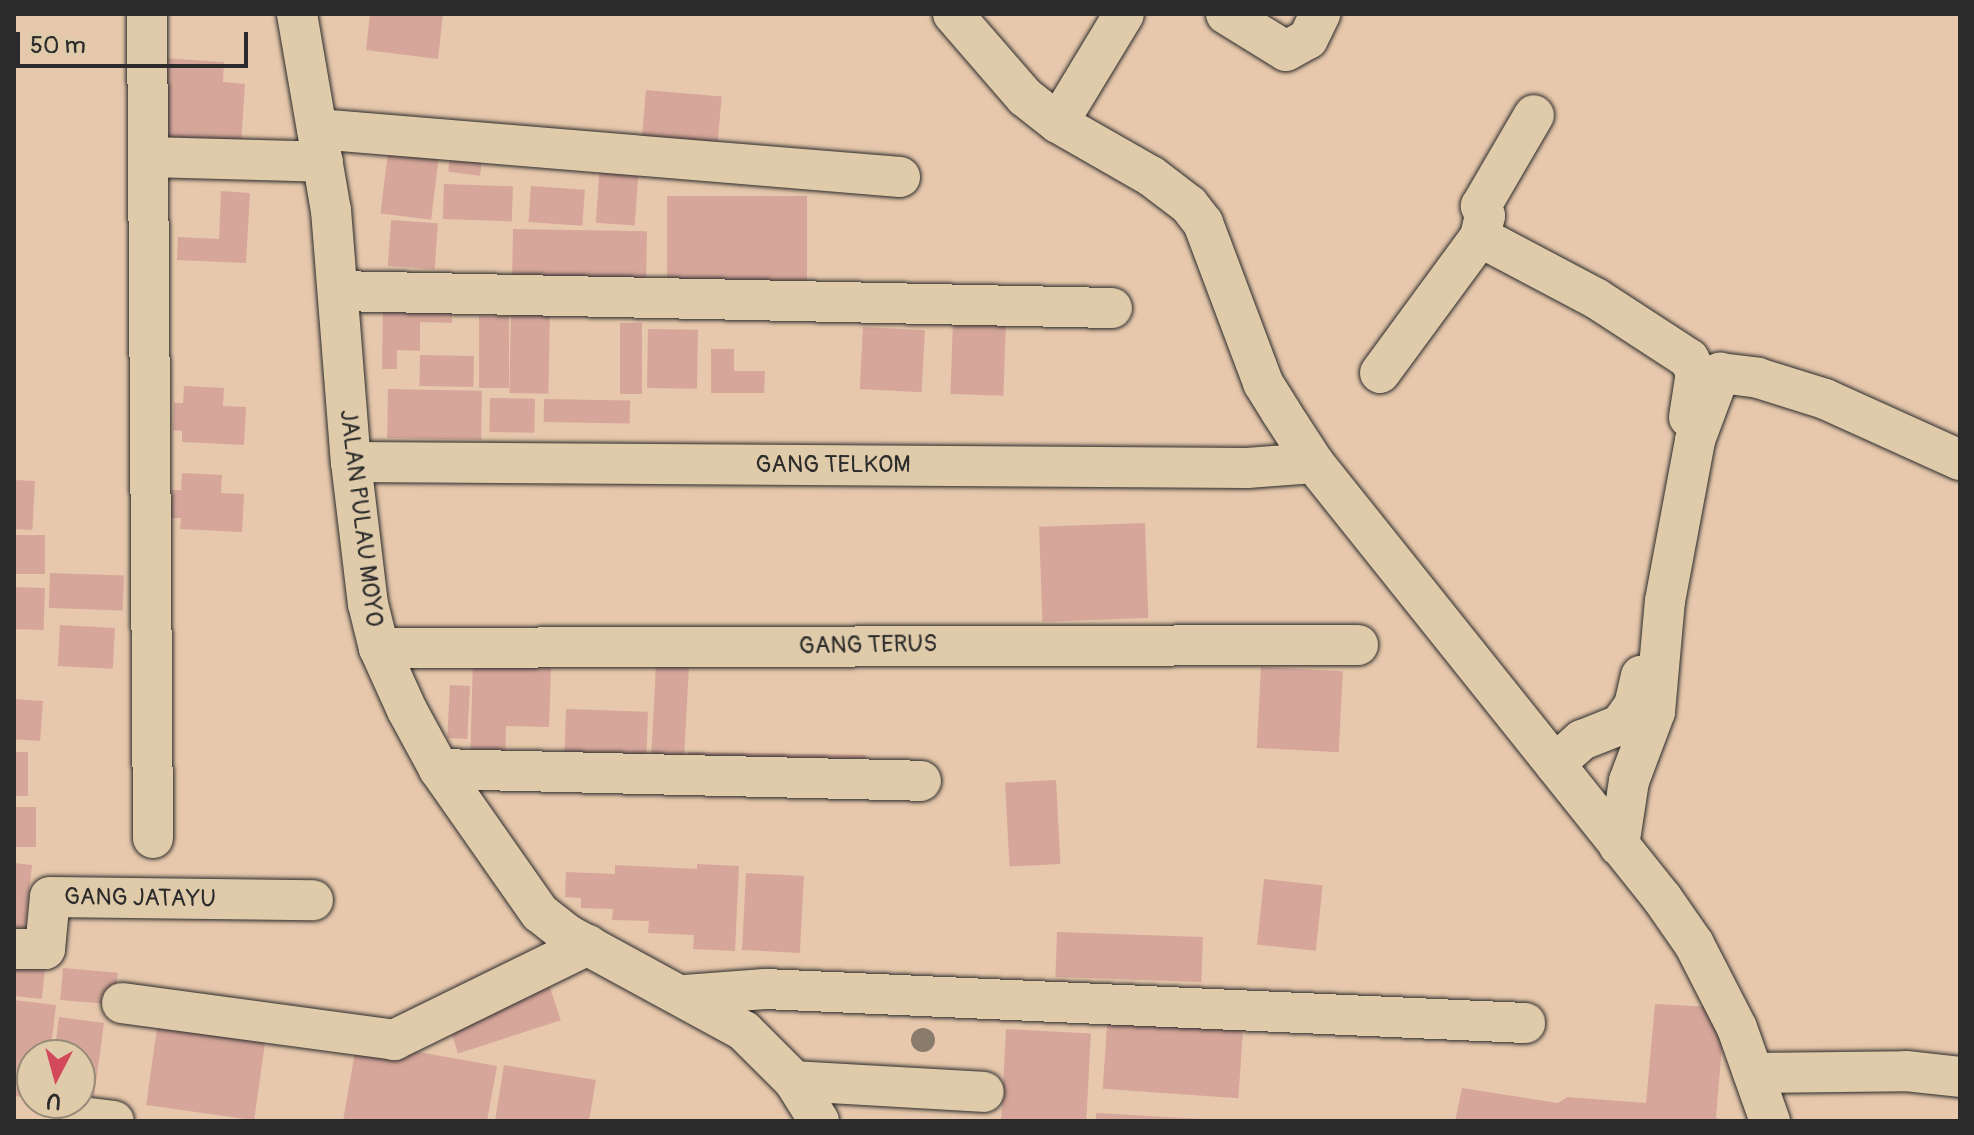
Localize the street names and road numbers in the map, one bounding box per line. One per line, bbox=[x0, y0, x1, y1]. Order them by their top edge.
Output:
street label: JALAN PULAU MOYO bbox=[333, 408, 389, 628]
street label: GANG TELKOM bbox=[755, 451, 911, 479]
street label: GANG TERUS bbox=[799, 629, 937, 661]
street label: GANG JATAYU bbox=[64, 882, 216, 914]

